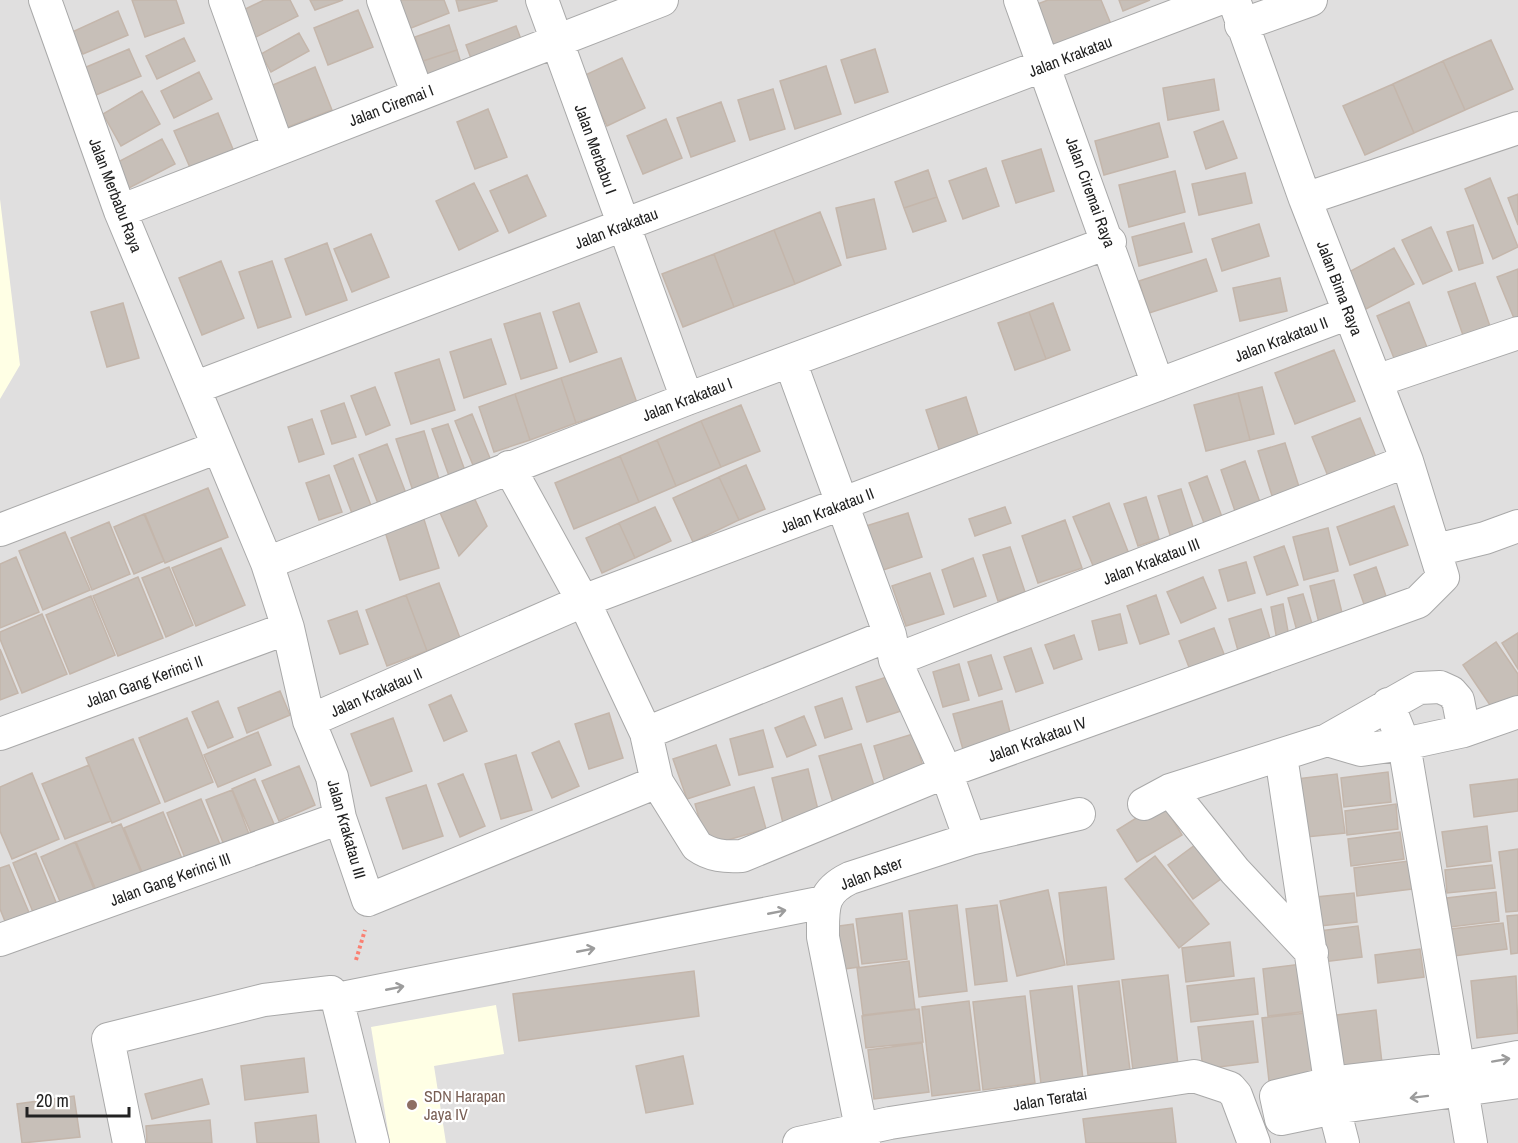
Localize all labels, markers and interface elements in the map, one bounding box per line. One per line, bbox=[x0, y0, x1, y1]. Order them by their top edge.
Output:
street label: Jalan Krakatau bbox=[1025, 30, 1115, 82]
street label: Jalan Ciremai I bbox=[346, 79, 436, 131]
street label: Jalan Merbabu I bbox=[570, 101, 622, 197]
street label: Jalan Ciremai Raya bbox=[1061, 134, 1121, 251]
street label: Jalan Merbabu Raya bbox=[84, 135, 148, 256]
street label: Jalan Krakatau bbox=[571, 202, 661, 254]
street label: Jalan Bima Raya bbox=[1312, 237, 1368, 339]
street label: Jalan Krakatau II bbox=[1231, 311, 1331, 367]
street label: Jalan Krakatau I bbox=[639, 372, 735, 426]
street label: Jalan Krakatau II bbox=[777, 482, 877, 538]
street label: Jalan Krakatau III bbox=[1099, 532, 1203, 590]
street label: Jalan Gang Kerinci II bbox=[82, 650, 206, 712]
street label: Jalan Krakatau II bbox=[327, 662, 425, 722]
street label: Jalan Krakatau IV bbox=[985, 711, 1090, 767]
street label: Jalan Krakatau III bbox=[322, 777, 372, 881]
street label: Jalan Gang Kerinci III bbox=[107, 847, 233, 911]
street label: Jalan Aster bbox=[837, 851, 906, 895]
one-way arrow bbox=[767, 906, 787, 917]
one-way arrow bbox=[576, 944, 595, 955]
one-way arrow bbox=[385, 982, 404, 993]
one-way arrow bbox=[1491, 1055, 1511, 1066]
scale bar bbox=[27, 1080, 129, 1118]
street label: Jalan Teratai bbox=[1011, 1082, 1089, 1116]
place label: SDN Harapan Jaya IV bbox=[424, 1085, 506, 1125]
text: 20 m bbox=[36, 1088, 69, 1113]
one-way arrow bbox=[1409, 1091, 1429, 1102]
marker: SDN Harapan Jaya IV bbox=[405, 1098, 419, 1112]

